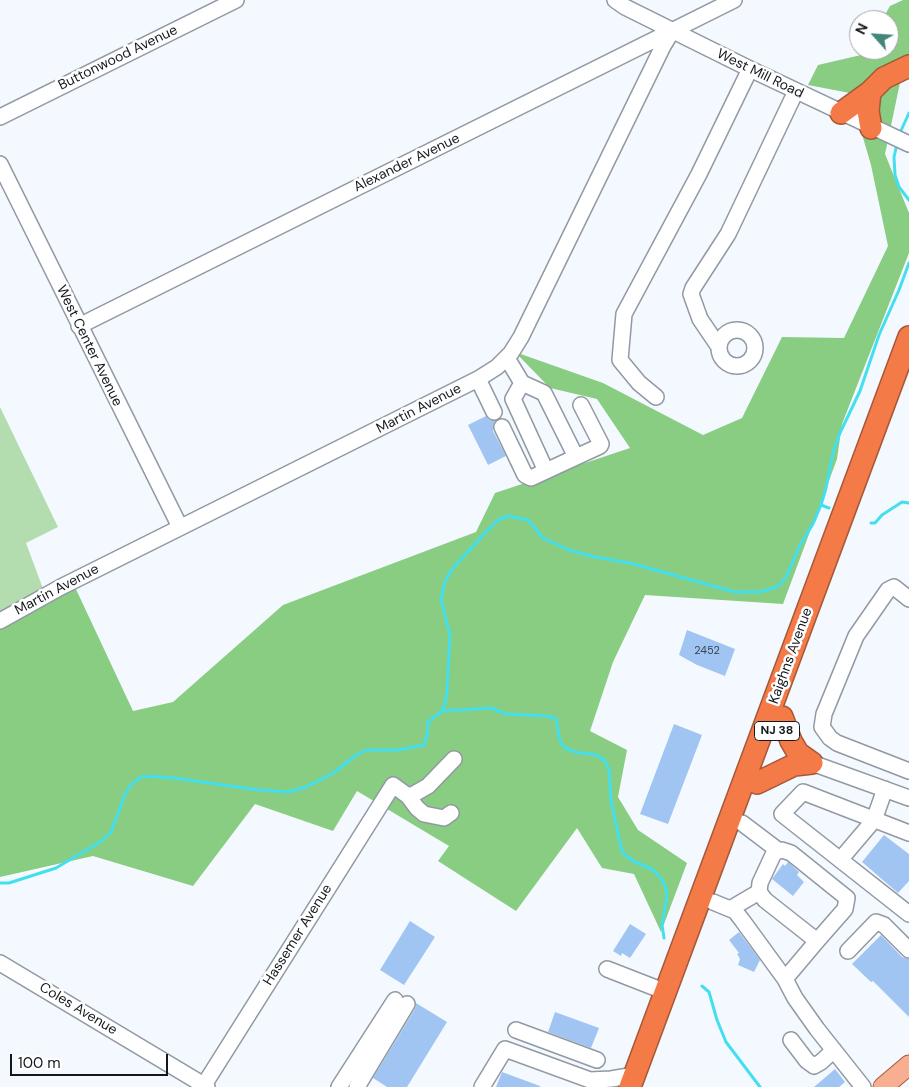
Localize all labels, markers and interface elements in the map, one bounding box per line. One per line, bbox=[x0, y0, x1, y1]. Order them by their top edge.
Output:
north arrow bbox=[849, 10, 899, 60]
text: N bbox=[851, 20, 872, 37]
street label: Buttonwood Avenue bbox=[56, 22, 180, 94]
street label: West Mill Road bbox=[714, 46, 806, 102]
street label: Alexander Avenue bbox=[351, 130, 463, 196]
street label: West Center Avenue bbox=[52, 283, 126, 409]
street label: Martin Avenue bbox=[374, 380, 464, 438]
street label: Martin Avenue bbox=[12, 561, 102, 619]
street label: Kaighns Avenue bbox=[766, 606, 816, 706]
house number: 2452 bbox=[694, 644, 720, 658]
road number: NJ 38 bbox=[754, 721, 800, 740]
street label: Hassemer Avenue bbox=[260, 881, 336, 989]
street label: Coles Avenue bbox=[36, 979, 120, 1039]
scale bar bbox=[12, 1044, 170, 1076]
text: 100 m bbox=[18, 1053, 61, 1073]

